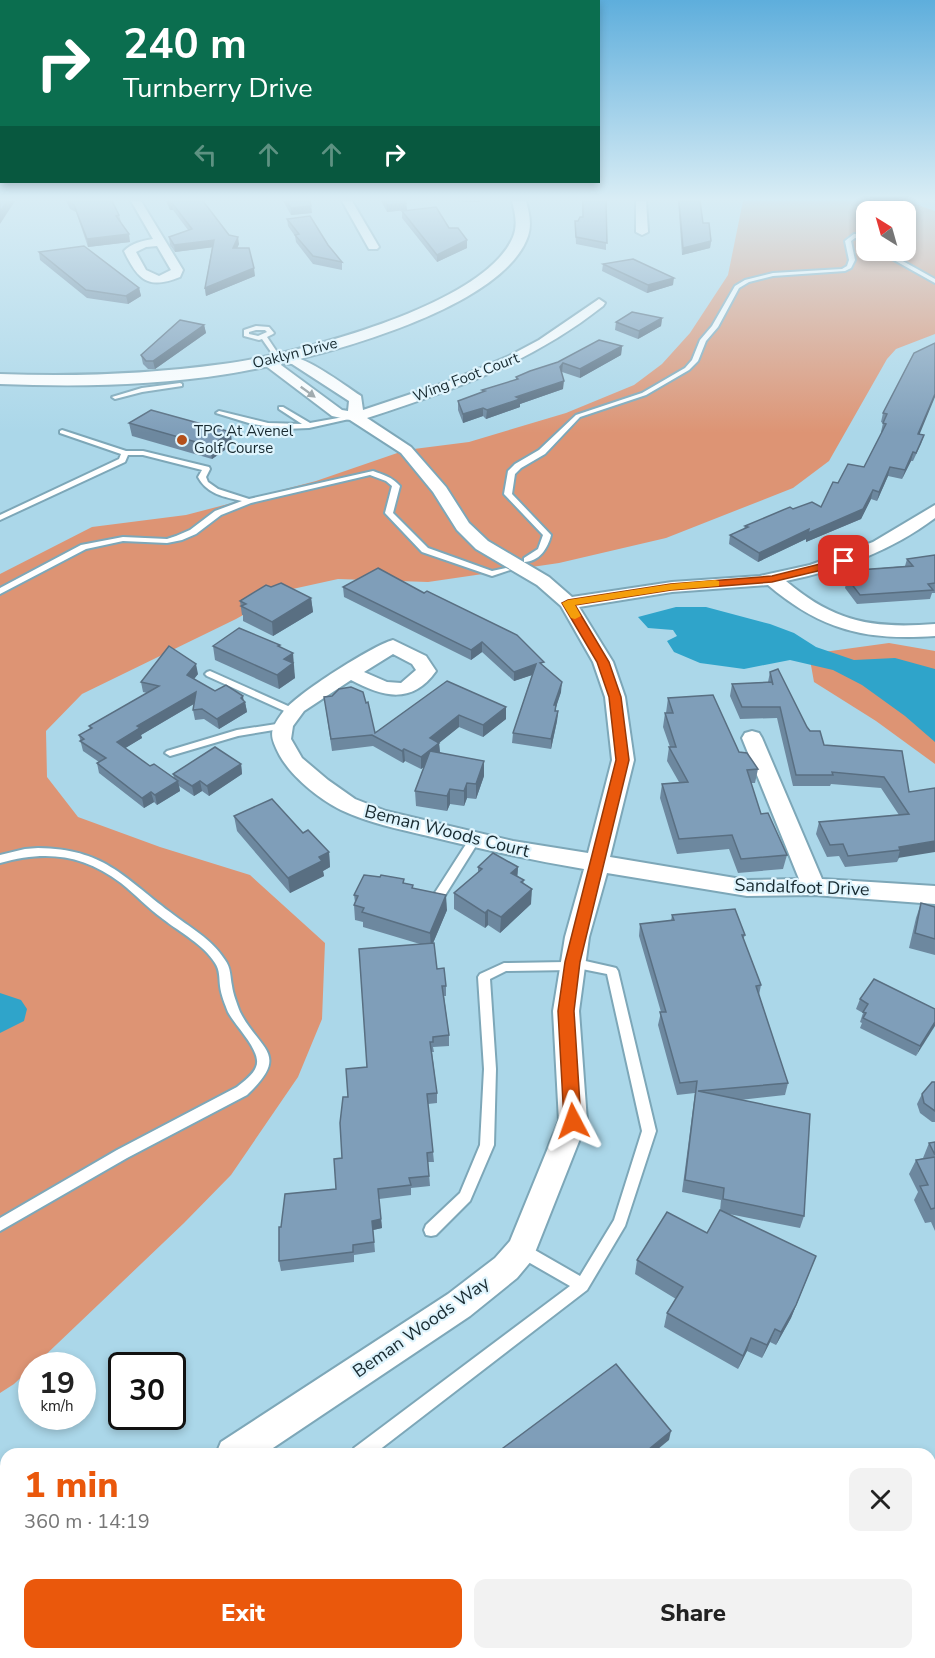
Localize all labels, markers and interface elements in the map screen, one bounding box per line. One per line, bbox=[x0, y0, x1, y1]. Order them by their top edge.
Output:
text: 240 m bbox=[123, 16, 247, 73]
icon: right bbox=[24, 24, 102, 102]
text: Turnberry Drive bbox=[123, 70, 313, 107]
icon: left bbox=[189, 138, 222, 171]
icon: ahead bbox=[252, 138, 285, 171]
icon: ahead bbox=[315, 138, 348, 171]
icon: right bbox=[378, 138, 411, 171]
north arrow bbox=[856, 201, 916, 261]
map controls bbox=[856, 201, 916, 261]
street label: Oaklyn Drive bbox=[250, 333, 340, 373]
street label: Wing Foot Court bbox=[410, 347, 523, 406]
one-way arrow bbox=[301, 386, 316, 398]
place label: TPC At Avenel Golf Course bbox=[194, 421, 294, 458]
marker: TPC At Avenel Golf Course bbox=[175, 433, 189, 447]
pin bbox=[818, 535, 869, 586]
icon: arrive bbox=[827, 544, 860, 577]
street label: Beman Woods Court bbox=[362, 799, 533, 863]
street label: Sandalfoot Drive bbox=[734, 873, 870, 901]
position arrow bbox=[541, 1089, 605, 1153]
street label: Beman Woods Way bbox=[348, 1270, 495, 1383]
speed limit sign: 30 bbox=[108, 1352, 186, 1430]
text: 19 bbox=[39, 1363, 75, 1404]
text: km/h bbox=[40, 1396, 74, 1416]
text: 1 min bbox=[24, 1461, 119, 1510]
button: close bbox=[849, 1468, 912, 1531]
text: 360 m · 14:19 bbox=[24, 1508, 150, 1535]
button: Exit bbox=[24, 1579, 462, 1648]
button: Share bbox=[474, 1579, 912, 1648]

